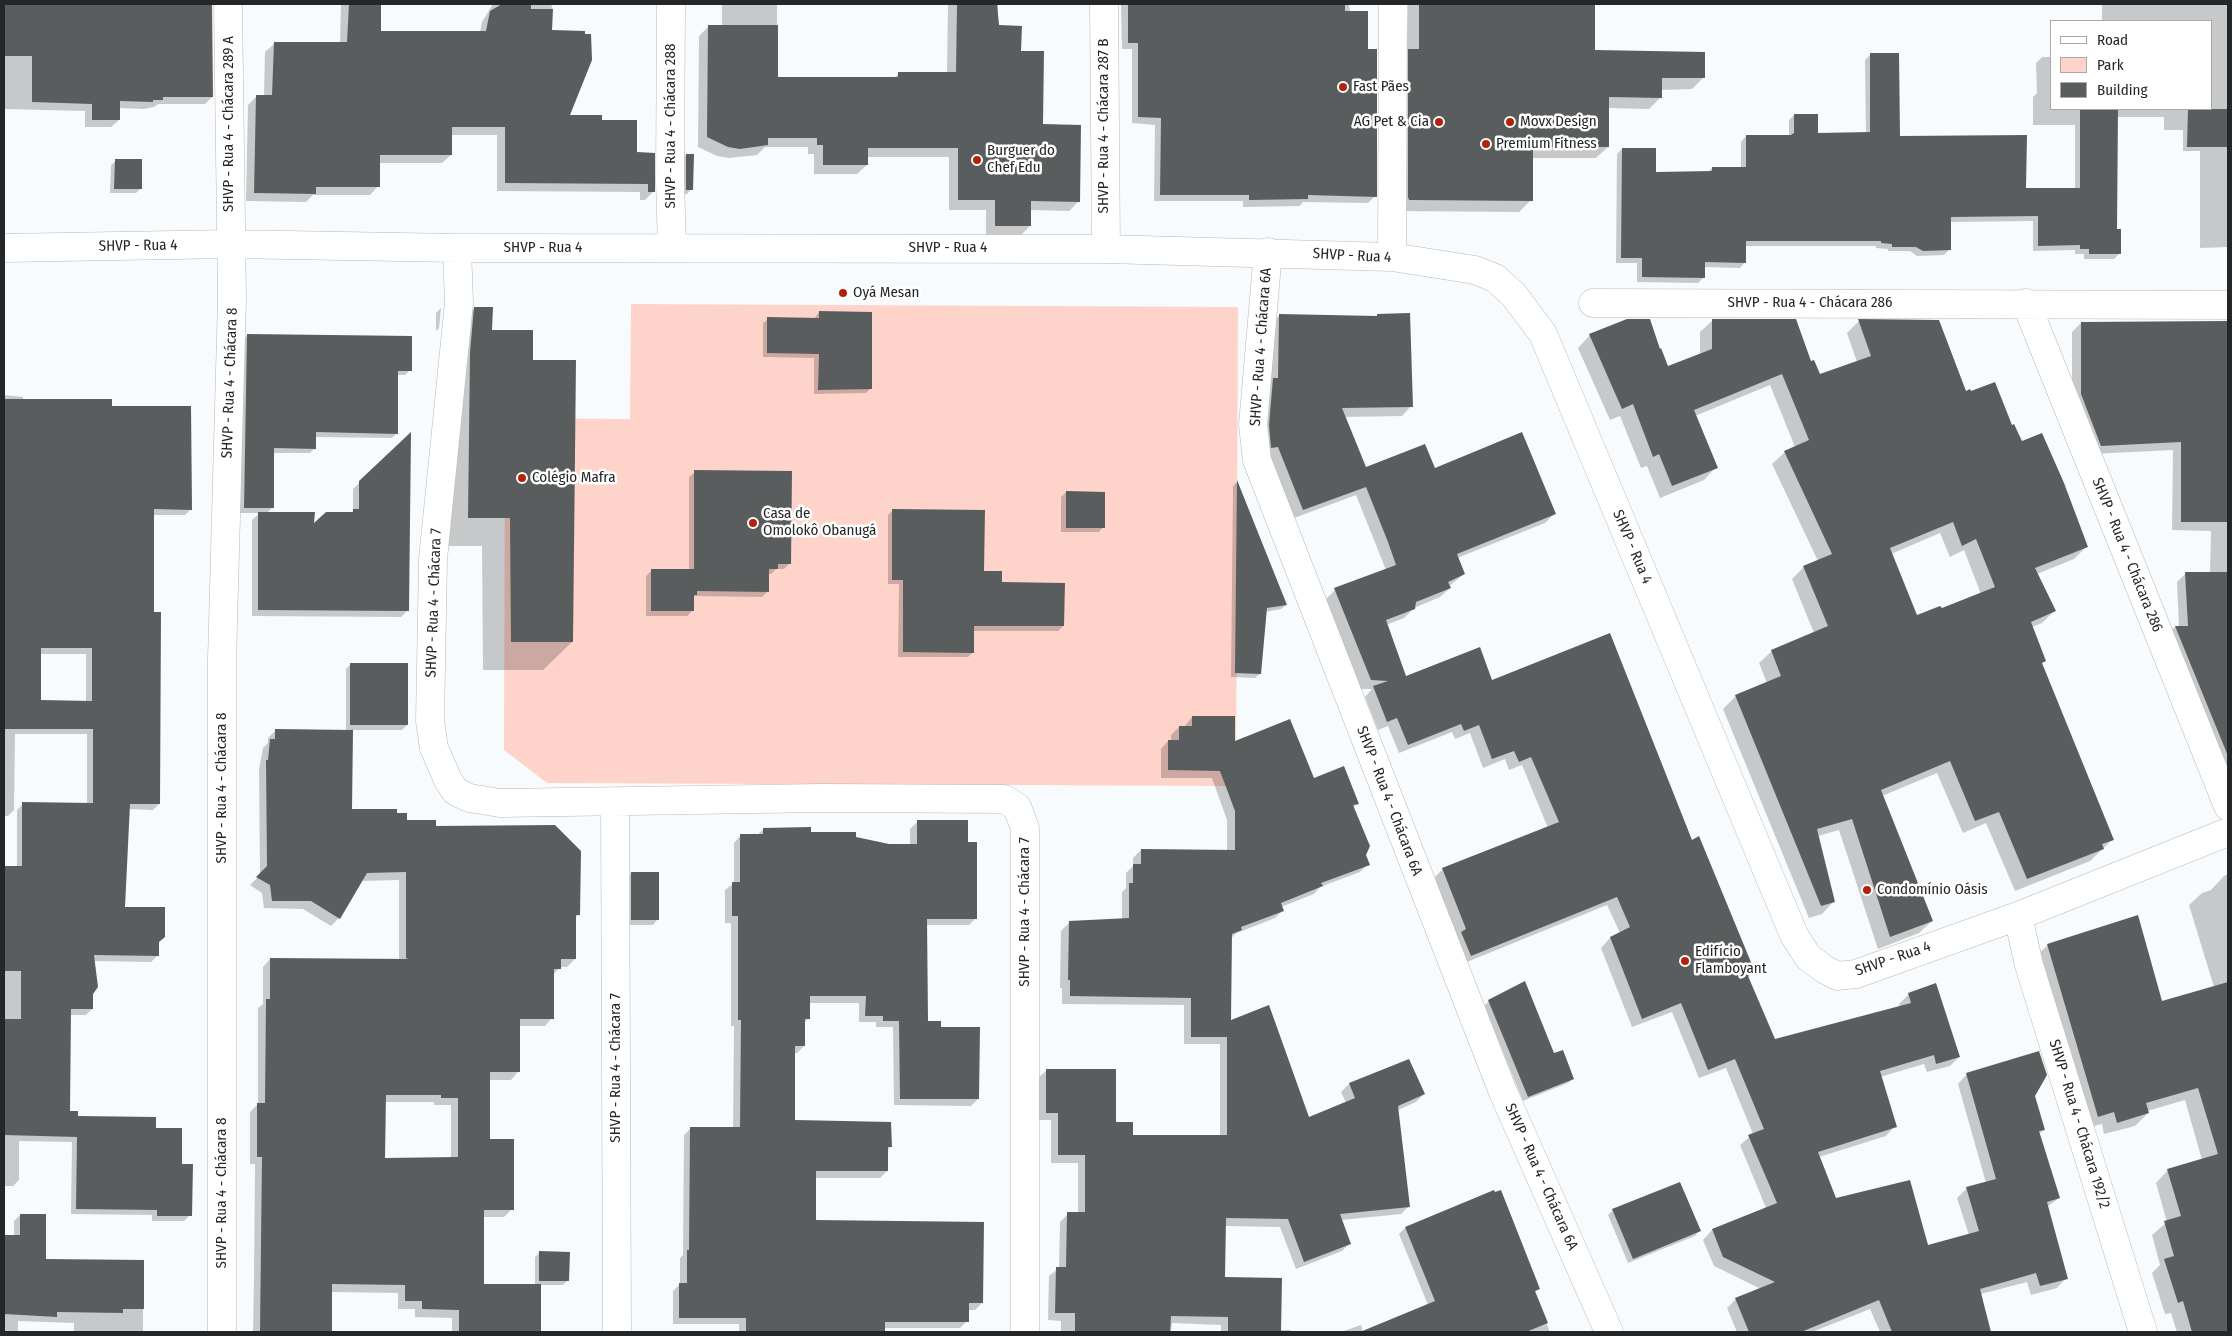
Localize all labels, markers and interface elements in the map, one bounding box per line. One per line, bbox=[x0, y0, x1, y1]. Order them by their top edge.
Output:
legend bbox=[2050, 20, 2212, 110]
text: Road bbox=[2097, 31, 2128, 49]
street label: SHVP - Rua 4 - Chácara 289 A bbox=[220, 36, 238, 212]
street label: SHVP - Rua 4 - Chácara 287 B bbox=[1095, 38, 1113, 214]
street label: SHVP - Rua 4 - Chácara 288 bbox=[662, 44, 680, 208]
text: Park bbox=[2097, 56, 2124, 74]
place label: Fast Pães bbox=[1353, 78, 1409, 96]
marker: Fast Pães bbox=[1337, 81, 1349, 93]
text: Building bbox=[2097, 81, 2148, 99]
place label: AG Pet & Cia bbox=[1354, 113, 1429, 131]
place label: Movx Design bbox=[1520, 113, 1597, 131]
marker: AG Pet & Cia bbox=[1433, 116, 1445, 128]
marker: Movx Design bbox=[1504, 116, 1516, 128]
place label: Premium Fitness bbox=[1496, 135, 1597, 153]
marker: Premium Fitness bbox=[1480, 138, 1492, 150]
place label: Burguer do Chef Edu bbox=[987, 142, 1055, 177]
marker: Burguer do Chef Edu bbox=[971, 154, 983, 166]
street label: SHVP - Rua 4 bbox=[98, 236, 178, 256]
street label: SHVP - Rua 4 bbox=[504, 239, 582, 257]
street label: SHVP - Rua 4 bbox=[909, 239, 987, 257]
street label: SHVP - Rua 4 bbox=[1312, 245, 1392, 267]
street label: SHVP - Rua 4 - Chácara 6A bbox=[1246, 267, 1276, 427]
place label: Oyá Mesan bbox=[853, 284, 919, 302]
marker: Oyá Mesan bbox=[837, 287, 849, 299]
street label: SHVP - Rua 4 - Chácara 286 bbox=[1728, 294, 1892, 312]
street label: SHVP - Rua 4 - Chácara 8 bbox=[218, 307, 242, 459]
place label: Colégio Mafra bbox=[532, 469, 615, 487]
marker: Colégio Mafra bbox=[516, 472, 528, 484]
street label: SHVP - Rua 4 - Chácara 286 bbox=[2088, 475, 2166, 635]
place label: Casa de Omolokô Obanugá bbox=[763, 505, 876, 540]
street label: SHVP - Rua 4 bbox=[1608, 507, 1656, 587]
marker: Casa de Omolokô Obanugá bbox=[747, 517, 759, 529]
street label: SHVP - Rua 4 - Chácara 7 bbox=[422, 528, 446, 678]
street label: SHVP - Rua 4 - Chácara 8 bbox=[213, 713, 231, 863]
street label: SHVP - Rua 4 - Chácara 6A bbox=[1352, 724, 1426, 878]
street label: SHVP - Rua 4 - Chácara 7 bbox=[1016, 837, 1034, 987]
place label: Condomínio Oásis bbox=[1877, 881, 1988, 899]
marker: Condomínio Oásis bbox=[1861, 884, 1873, 896]
street label: SHVP - Rua 4 bbox=[1853, 938, 1933, 980]
place label: Edifício Flamboyant bbox=[1695, 943, 1767, 978]
marker: Edifício Flamboyant bbox=[1679, 955, 1691, 967]
street label: SHVP - Rua 4 - Chácara 7 bbox=[607, 993, 625, 1143]
street label: SHVP - Rua 4 - Chácara 192/2 bbox=[2045, 1037, 2113, 1211]
street label: SHVP - Rua 4 - Chácara 6A bbox=[1501, 1101, 1581, 1253]
street label: SHVP - Rua 4 - Chácara 8 bbox=[213, 1118, 231, 1268]

